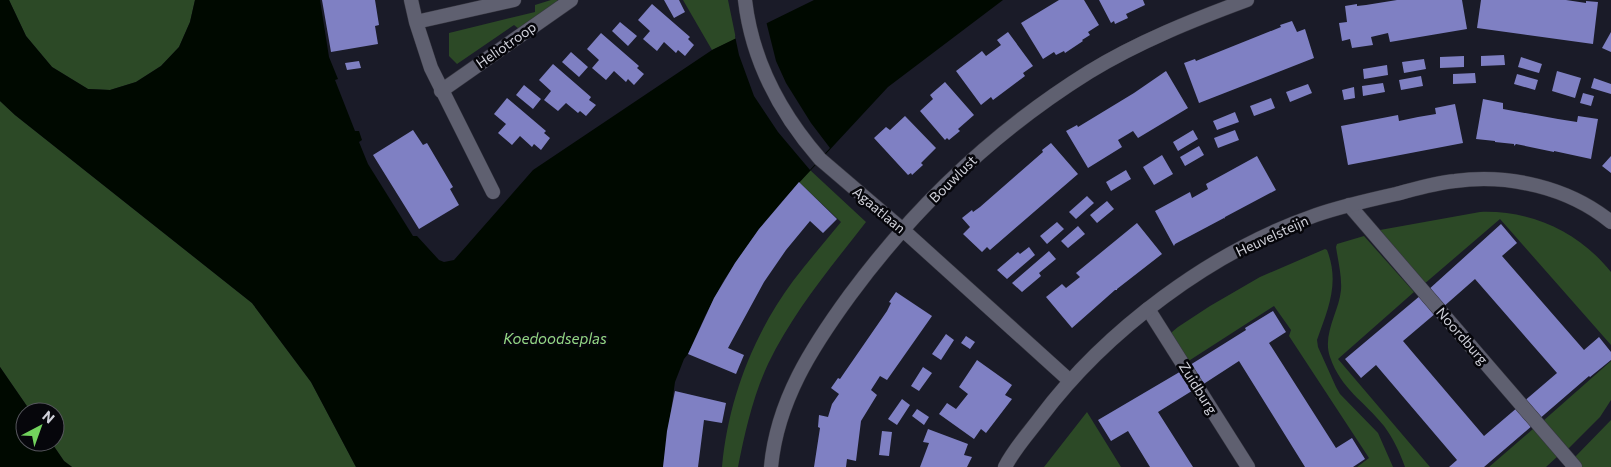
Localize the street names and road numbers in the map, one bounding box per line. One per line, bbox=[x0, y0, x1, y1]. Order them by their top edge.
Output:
street label: Heliotroop bbox=[472, 18, 539, 71]
street label: Bouwlust bbox=[925, 151, 980, 206]
street label: Agaatlaan bbox=[850, 183, 909, 237]
street label: Heuvelsteijn bbox=[1233, 211, 1311, 260]
street label: Noordburg bbox=[1433, 304, 1492, 368]
street label: Zuidburg bbox=[1176, 359, 1221, 417]

